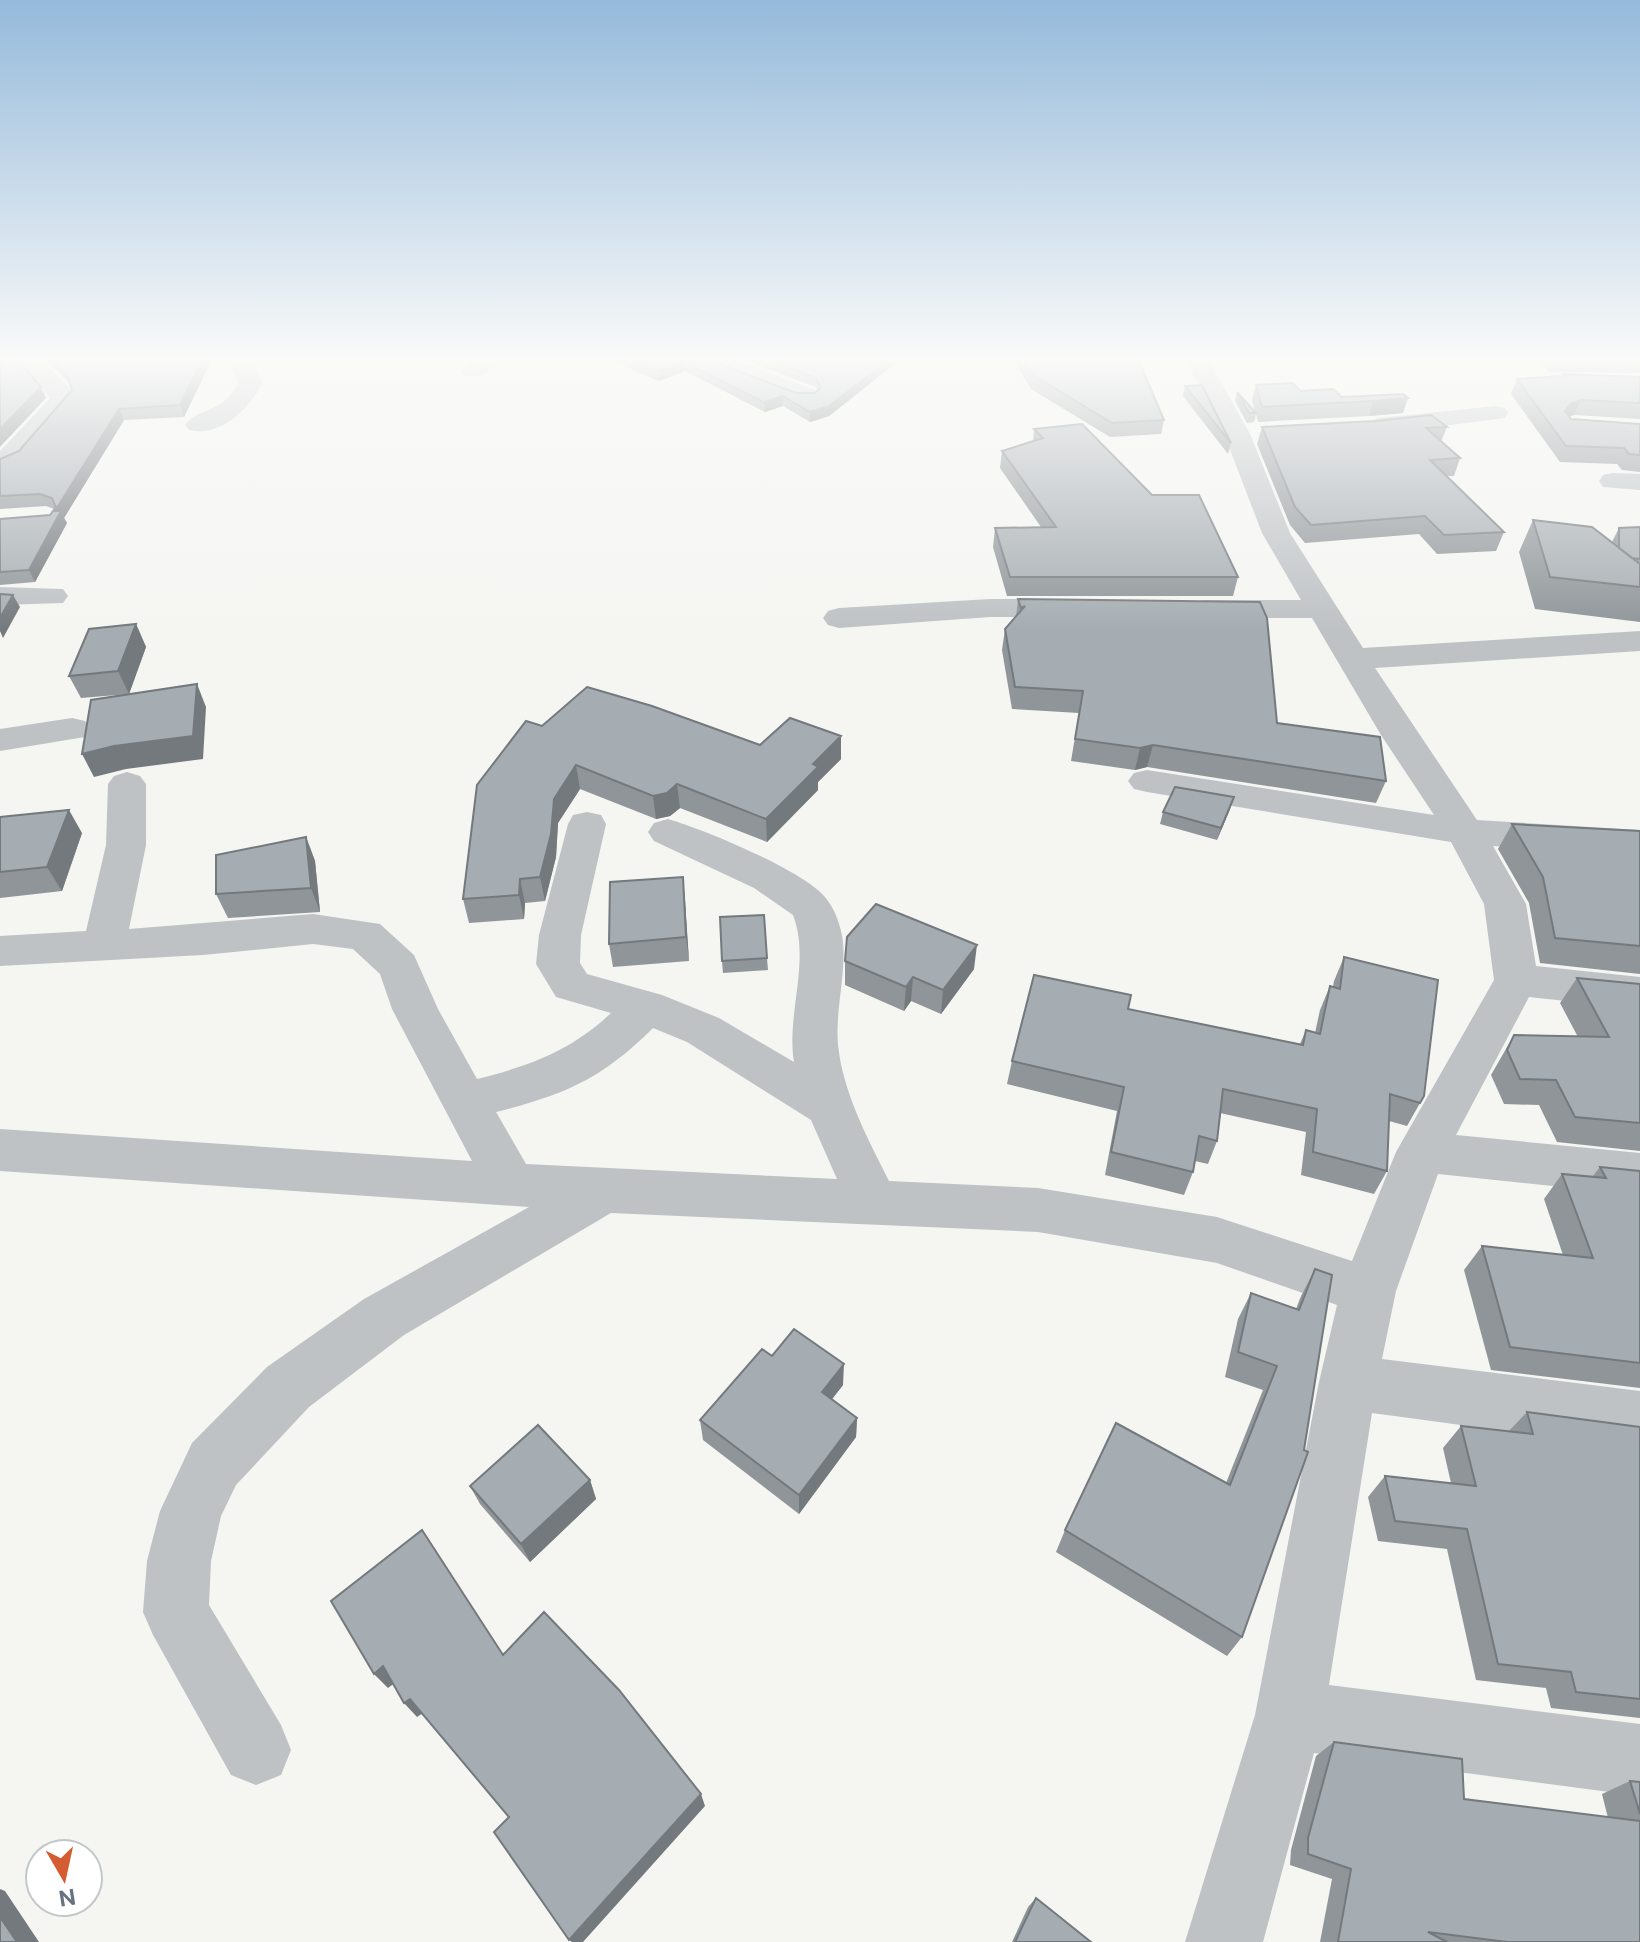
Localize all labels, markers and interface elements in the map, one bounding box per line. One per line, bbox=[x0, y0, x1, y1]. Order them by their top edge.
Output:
north arrow bbox=[24, 1838, 104, 1918]
text: N bbox=[57, 1884, 78, 1912]

